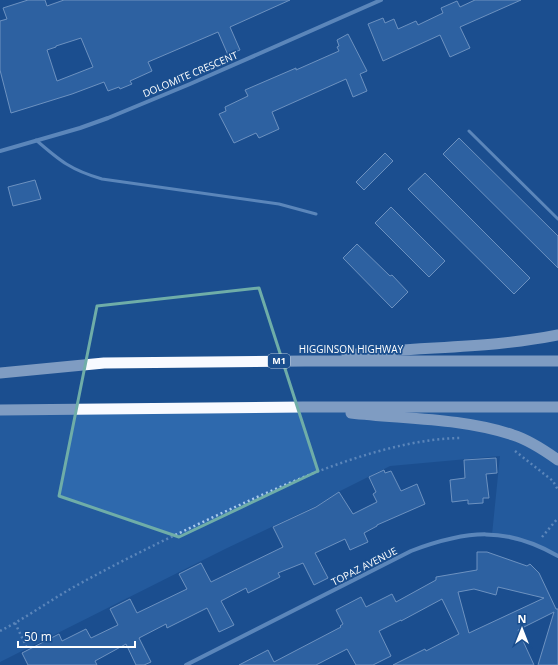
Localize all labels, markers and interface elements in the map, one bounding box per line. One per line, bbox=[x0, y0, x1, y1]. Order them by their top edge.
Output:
street label: DOLOMITE CRESCENT bbox=[140, 47, 240, 100]
street label: HIGGINSON HIGHWAY bbox=[299, 342, 404, 356]
road number: M1 bbox=[268, 354, 290, 368]
street label: TOPAZ AVENUE bbox=[329, 543, 399, 589]
north arrow bbox=[502, 609, 542, 649]
text: N bbox=[518, 611, 526, 626]
scale bar bbox=[18, 623, 135, 649]
text: 50 m bbox=[24, 628, 52, 645]

